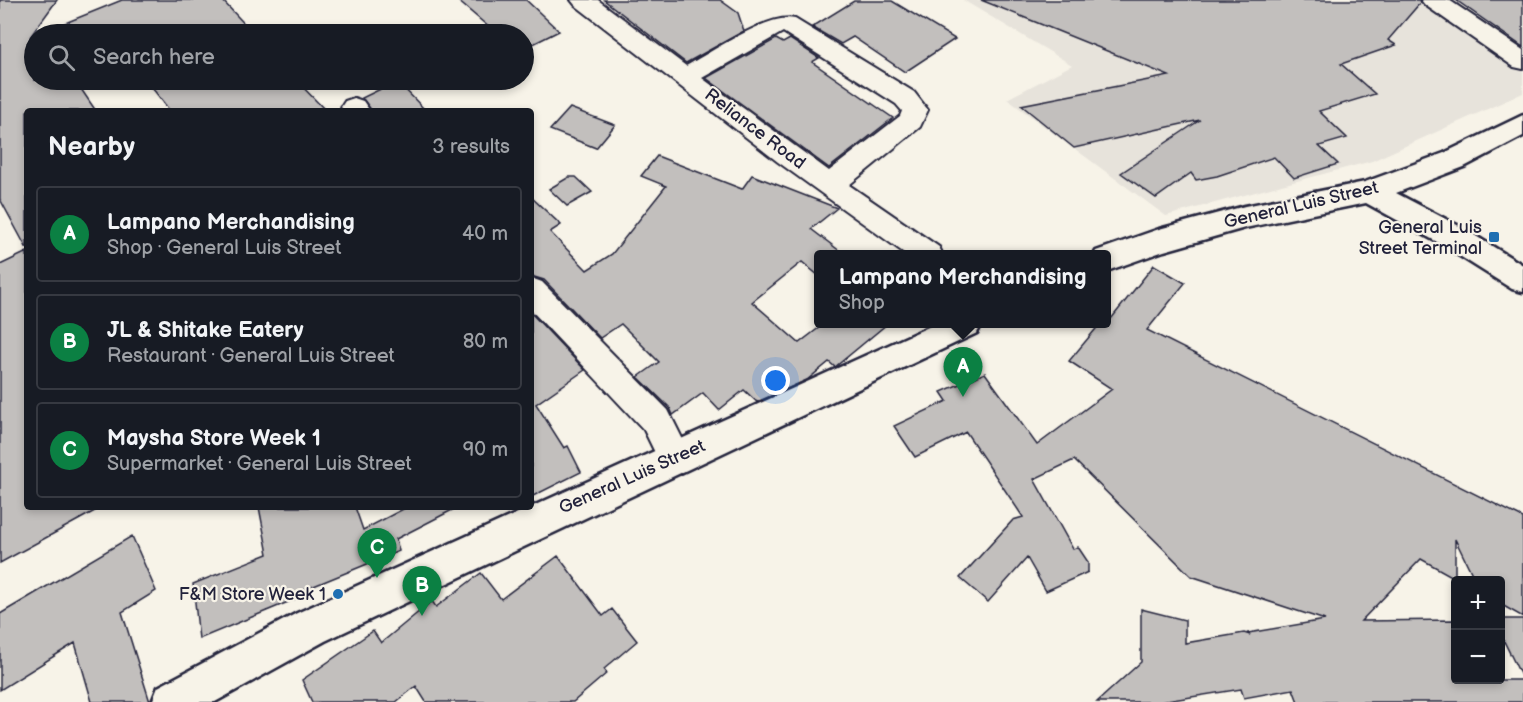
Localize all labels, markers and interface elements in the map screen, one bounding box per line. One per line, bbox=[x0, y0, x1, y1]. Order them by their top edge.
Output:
search box bbox=[24, 24, 534, 90]
icon: search bbox=[45, 41, 78, 74]
text: Search here bbox=[93, 44, 215, 71]
street label: Reliance Road bbox=[700, 84, 810, 174]
text: Nearby bbox=[48, 132, 135, 163]
text: 3 results bbox=[432, 135, 510, 159]
street label: General Luis Street bbox=[1222, 177, 1381, 233]
text: Lampano Merchandising bbox=[107, 209, 355, 236]
place label: General Luis Street Terminal bbox=[1359, 217, 1482, 259]
text: A bbox=[63, 222, 76, 246]
text: 40 m bbox=[462, 222, 508, 246]
marker: General Luis Street Terminal bbox=[1487, 230, 1501, 244]
text: Shop · General Luis Street bbox=[107, 236, 341, 260]
popup bbox=[814, 250, 1111, 328]
text: Lampano Merchandising bbox=[839, 264, 1086, 291]
text: Shop bbox=[839, 291, 885, 315]
text: JL & Shitake Eatery bbox=[107, 317, 304, 344]
text: B bbox=[62, 330, 77, 354]
text: 80 m bbox=[463, 330, 508, 354]
text: Restaurant · General Luis Street bbox=[107, 344, 395, 368]
pin: A bbox=[944, 348, 982, 397]
your location bbox=[761, 366, 790, 395]
text: Maysha Store Week 1 bbox=[107, 425, 321, 452]
street label: General Luis Street bbox=[556, 435, 709, 519]
text: C bbox=[62, 438, 77, 462]
text: 90 m bbox=[463, 438, 508, 462]
text: Supermarket · General Luis Street bbox=[107, 452, 412, 476]
pin: C bbox=[358, 528, 397, 578]
pin: B bbox=[402, 566, 442, 616]
map controls bbox=[1451, 576, 1505, 684]
button: + bbox=[1451, 576, 1505, 630]
place label: F&M Store Week 1 bbox=[179, 584, 326, 605]
marker: F&M Store Week 1 bbox=[331, 587, 345, 601]
button: − bbox=[1451, 630, 1505, 684]

